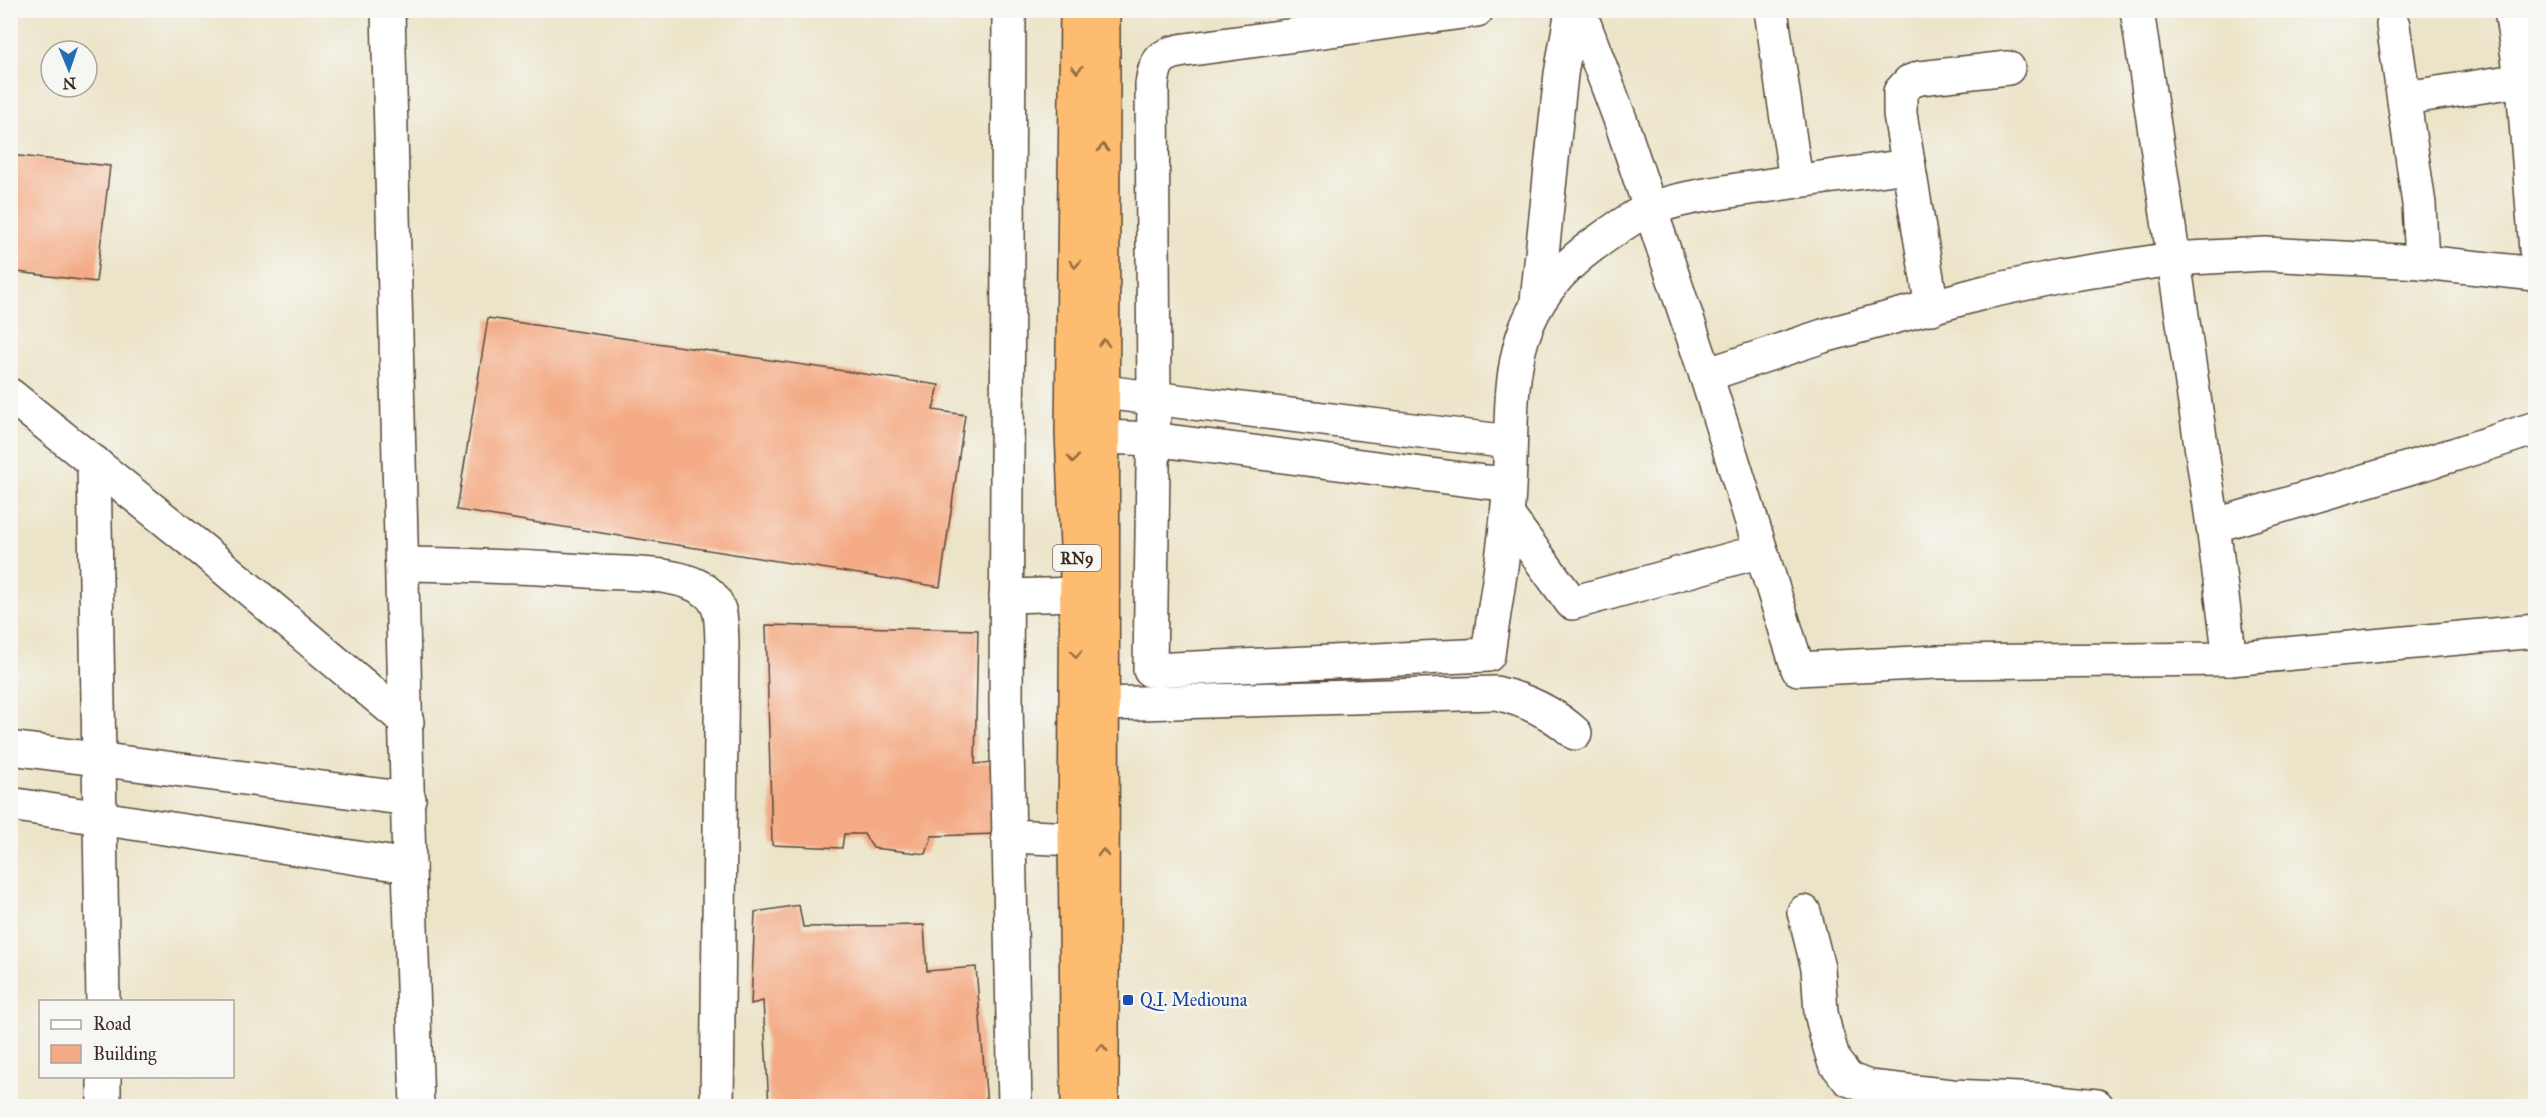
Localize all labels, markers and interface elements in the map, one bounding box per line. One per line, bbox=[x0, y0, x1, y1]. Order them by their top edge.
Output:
north arrow bbox=[39, 39, 99, 99]
one-way arrow bbox=[1071, 64, 1083, 73]
text: N bbox=[62, 74, 77, 93]
one-way arrow bbox=[1097, 144, 1109, 153]
one-way arrow bbox=[1069, 259, 1081, 268]
one-way arrow bbox=[1098, 339, 1110, 348]
one-way arrow bbox=[1067, 454, 1080, 463]
road number: RN9 bbox=[1053, 545, 1101, 571]
one-way arrow bbox=[1070, 649, 1083, 658]
one-way arrow bbox=[1097, 849, 1109, 858]
place label: Q.I. Mediouna bbox=[1140, 989, 1248, 1011]
marker: Q.I. Mediouna bbox=[1121, 993, 1135, 1007]
legend bbox=[39, 1000, 234, 1078]
text: Road bbox=[93, 1013, 131, 1035]
text: Building bbox=[93, 1043, 157, 1066]
one-way arrow bbox=[1096, 1044, 1108, 1053]

